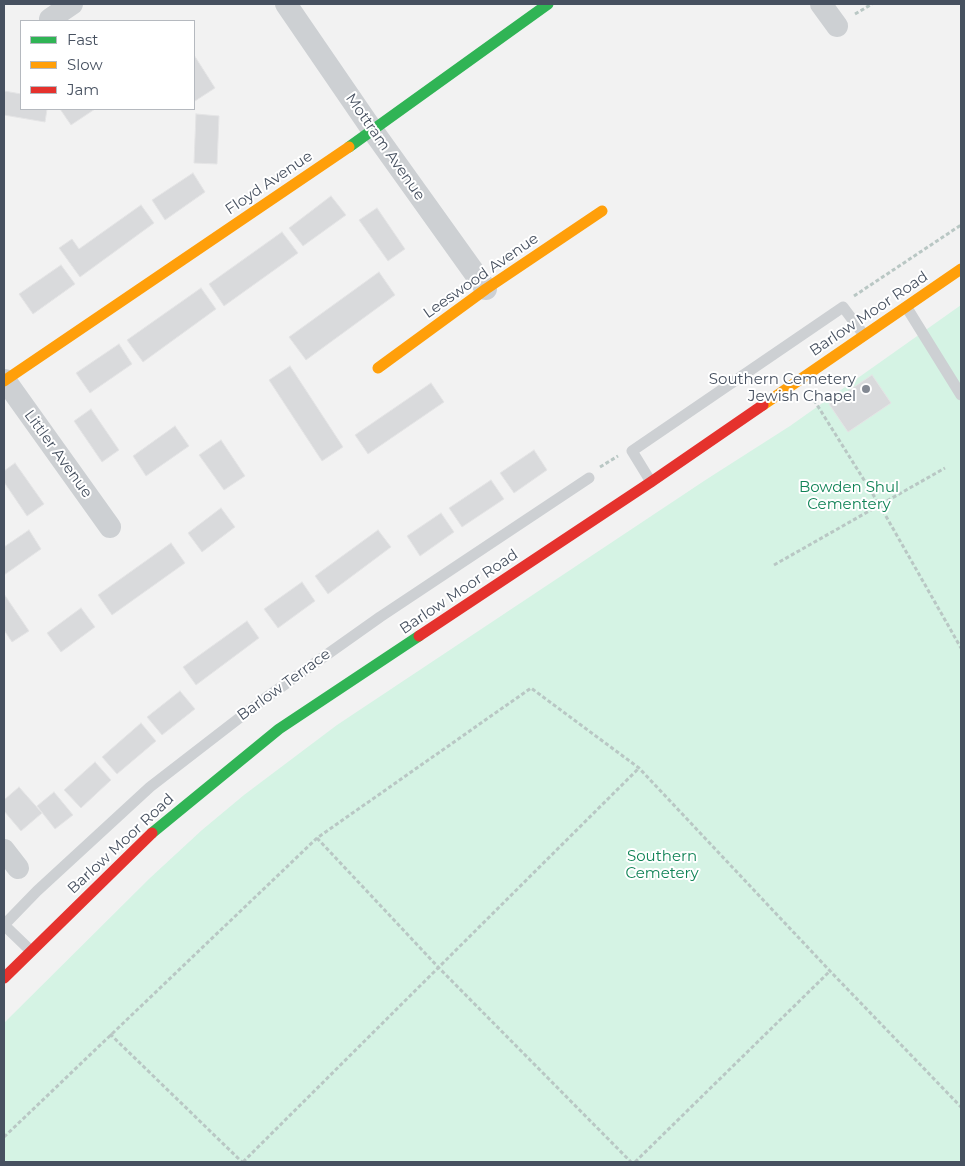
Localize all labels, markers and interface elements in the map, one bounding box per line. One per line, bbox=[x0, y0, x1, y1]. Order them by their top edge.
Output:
legend bbox=[20, 20, 195, 110]
text: Fast bbox=[67, 30, 98, 49]
text: Slow bbox=[67, 55, 103, 74]
text: Jam bbox=[67, 80, 99, 99]
street label: Mottram Avenue bbox=[341, 90, 429, 204]
street label: Floyd Avenue bbox=[222, 147, 316, 219]
street label: Leeswood Avenue bbox=[420, 229, 542, 323]
street label: Barlow Moor Road bbox=[806, 268, 932, 360]
place label: Southern Cemetery Jewish Chapel bbox=[709, 371, 856, 406]
marker: Southern Cemetery Jewish Chapel bbox=[860, 383, 872, 395]
street label: Littler Avenue bbox=[20, 406, 96, 502]
park label: Bowden Shul Cementery bbox=[799, 479, 899, 514]
street label: Barlow Moor Road bbox=[396, 546, 522, 638]
street label: Barlow Terrace bbox=[234, 645, 334, 725]
street label: Barlow Moor Road bbox=[64, 790, 178, 898]
park label: Southern Cemetery bbox=[625, 848, 699, 883]

